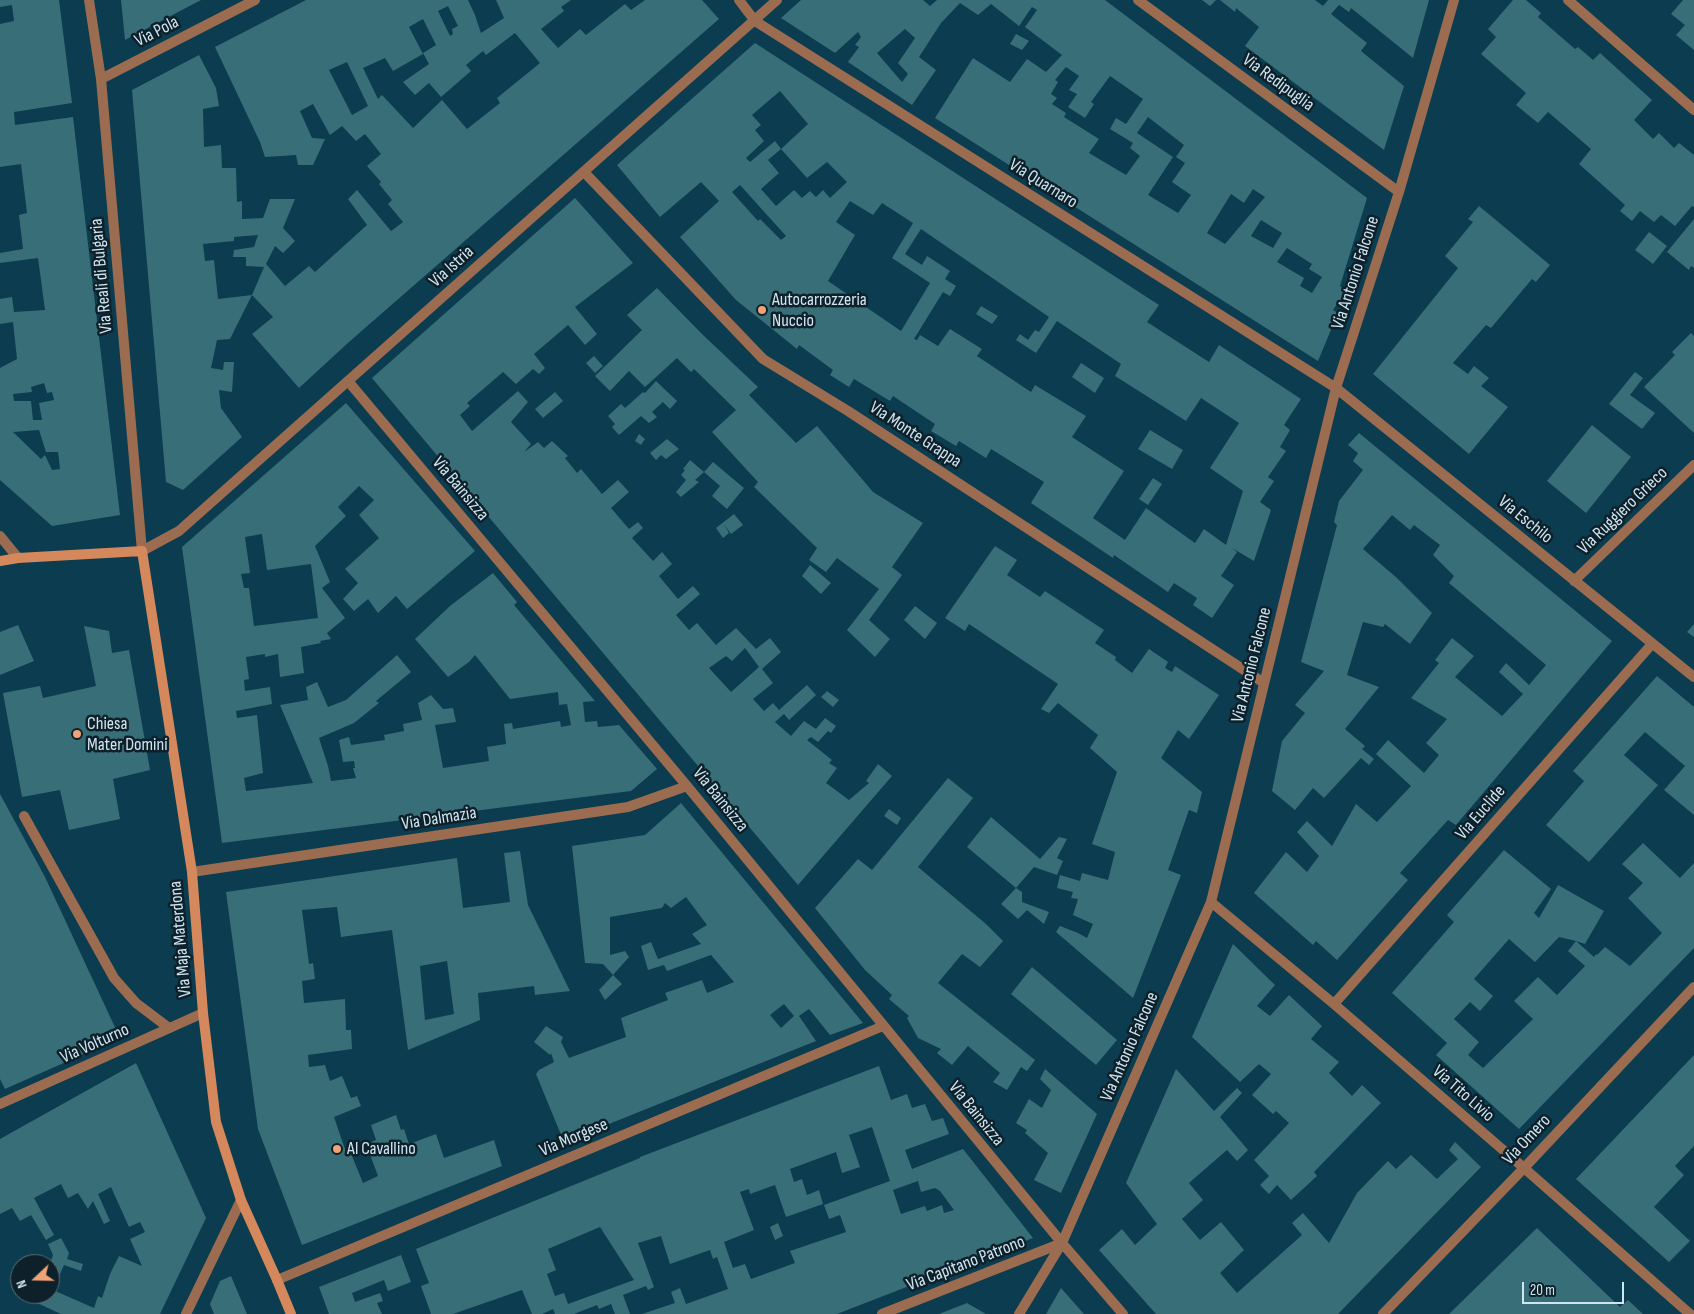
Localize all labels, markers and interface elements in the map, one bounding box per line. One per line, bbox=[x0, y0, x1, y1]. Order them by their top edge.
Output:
street label: Via Pola bbox=[131, 12, 183, 52]
street label: Via Redipuglia bbox=[1238, 50, 1318, 116]
street label: Via Quarnaro bbox=[1005, 155, 1081, 213]
street label: Via Antonio Falcone bbox=[1328, 214, 1384, 332]
street label: Via Reali di Bulgaria bbox=[86, 218, 118, 334]
street label: Via Istria bbox=[425, 241, 479, 293]
place label: Autocarrozzeria Nuccio bbox=[772, 289, 867, 332]
marker: Autocarrozzeria Nuccio bbox=[756, 304, 768, 316]
street label: Via Monte Grappa bbox=[865, 397, 965, 473]
street label: Via Bainsizza bbox=[427, 453, 493, 525]
street label: Via Ruggiero Grieco bbox=[1574, 463, 1672, 559]
street label: Via Eschilo bbox=[1493, 491, 1557, 549]
street label: Via Antonio Falcone bbox=[1227, 605, 1277, 725]
place label: Chiesa Mater Domini bbox=[87, 713, 168, 756]
marker: Chiesa Mater Domini bbox=[71, 728, 83, 740]
street label: Via Bainsizza bbox=[687, 763, 753, 837]
street label: Via Euclide bbox=[1451, 781, 1511, 845]
street label: Via Dalmazia bbox=[400, 802, 478, 836]
street label: Via Maja Materdona bbox=[165, 880, 197, 998]
street label: Via Antonio Falcone bbox=[1096, 989, 1164, 1105]
street label: Via Volturno bbox=[57, 1019, 133, 1069]
street label: Via Tito Livio bbox=[1427, 1061, 1499, 1127]
street label: Via Bainsizza bbox=[943, 1077, 1009, 1151]
street label: Via Omero bbox=[1498, 1110, 1556, 1170]
street label: Via Morgese bbox=[537, 1114, 611, 1162]
place label: Al Cavallino bbox=[347, 1138, 416, 1160]
marker: Al Cavallino bbox=[331, 1143, 343, 1155]
street label: Via Capitano Patrono bbox=[904, 1232, 1028, 1296]
north arrow bbox=[10, 1254, 60, 1304]
scale bar bbox=[1524, 1272, 1626, 1304]
text: N bbox=[12, 1278, 31, 1291]
text: 20 m bbox=[1530, 1281, 1555, 1300]

